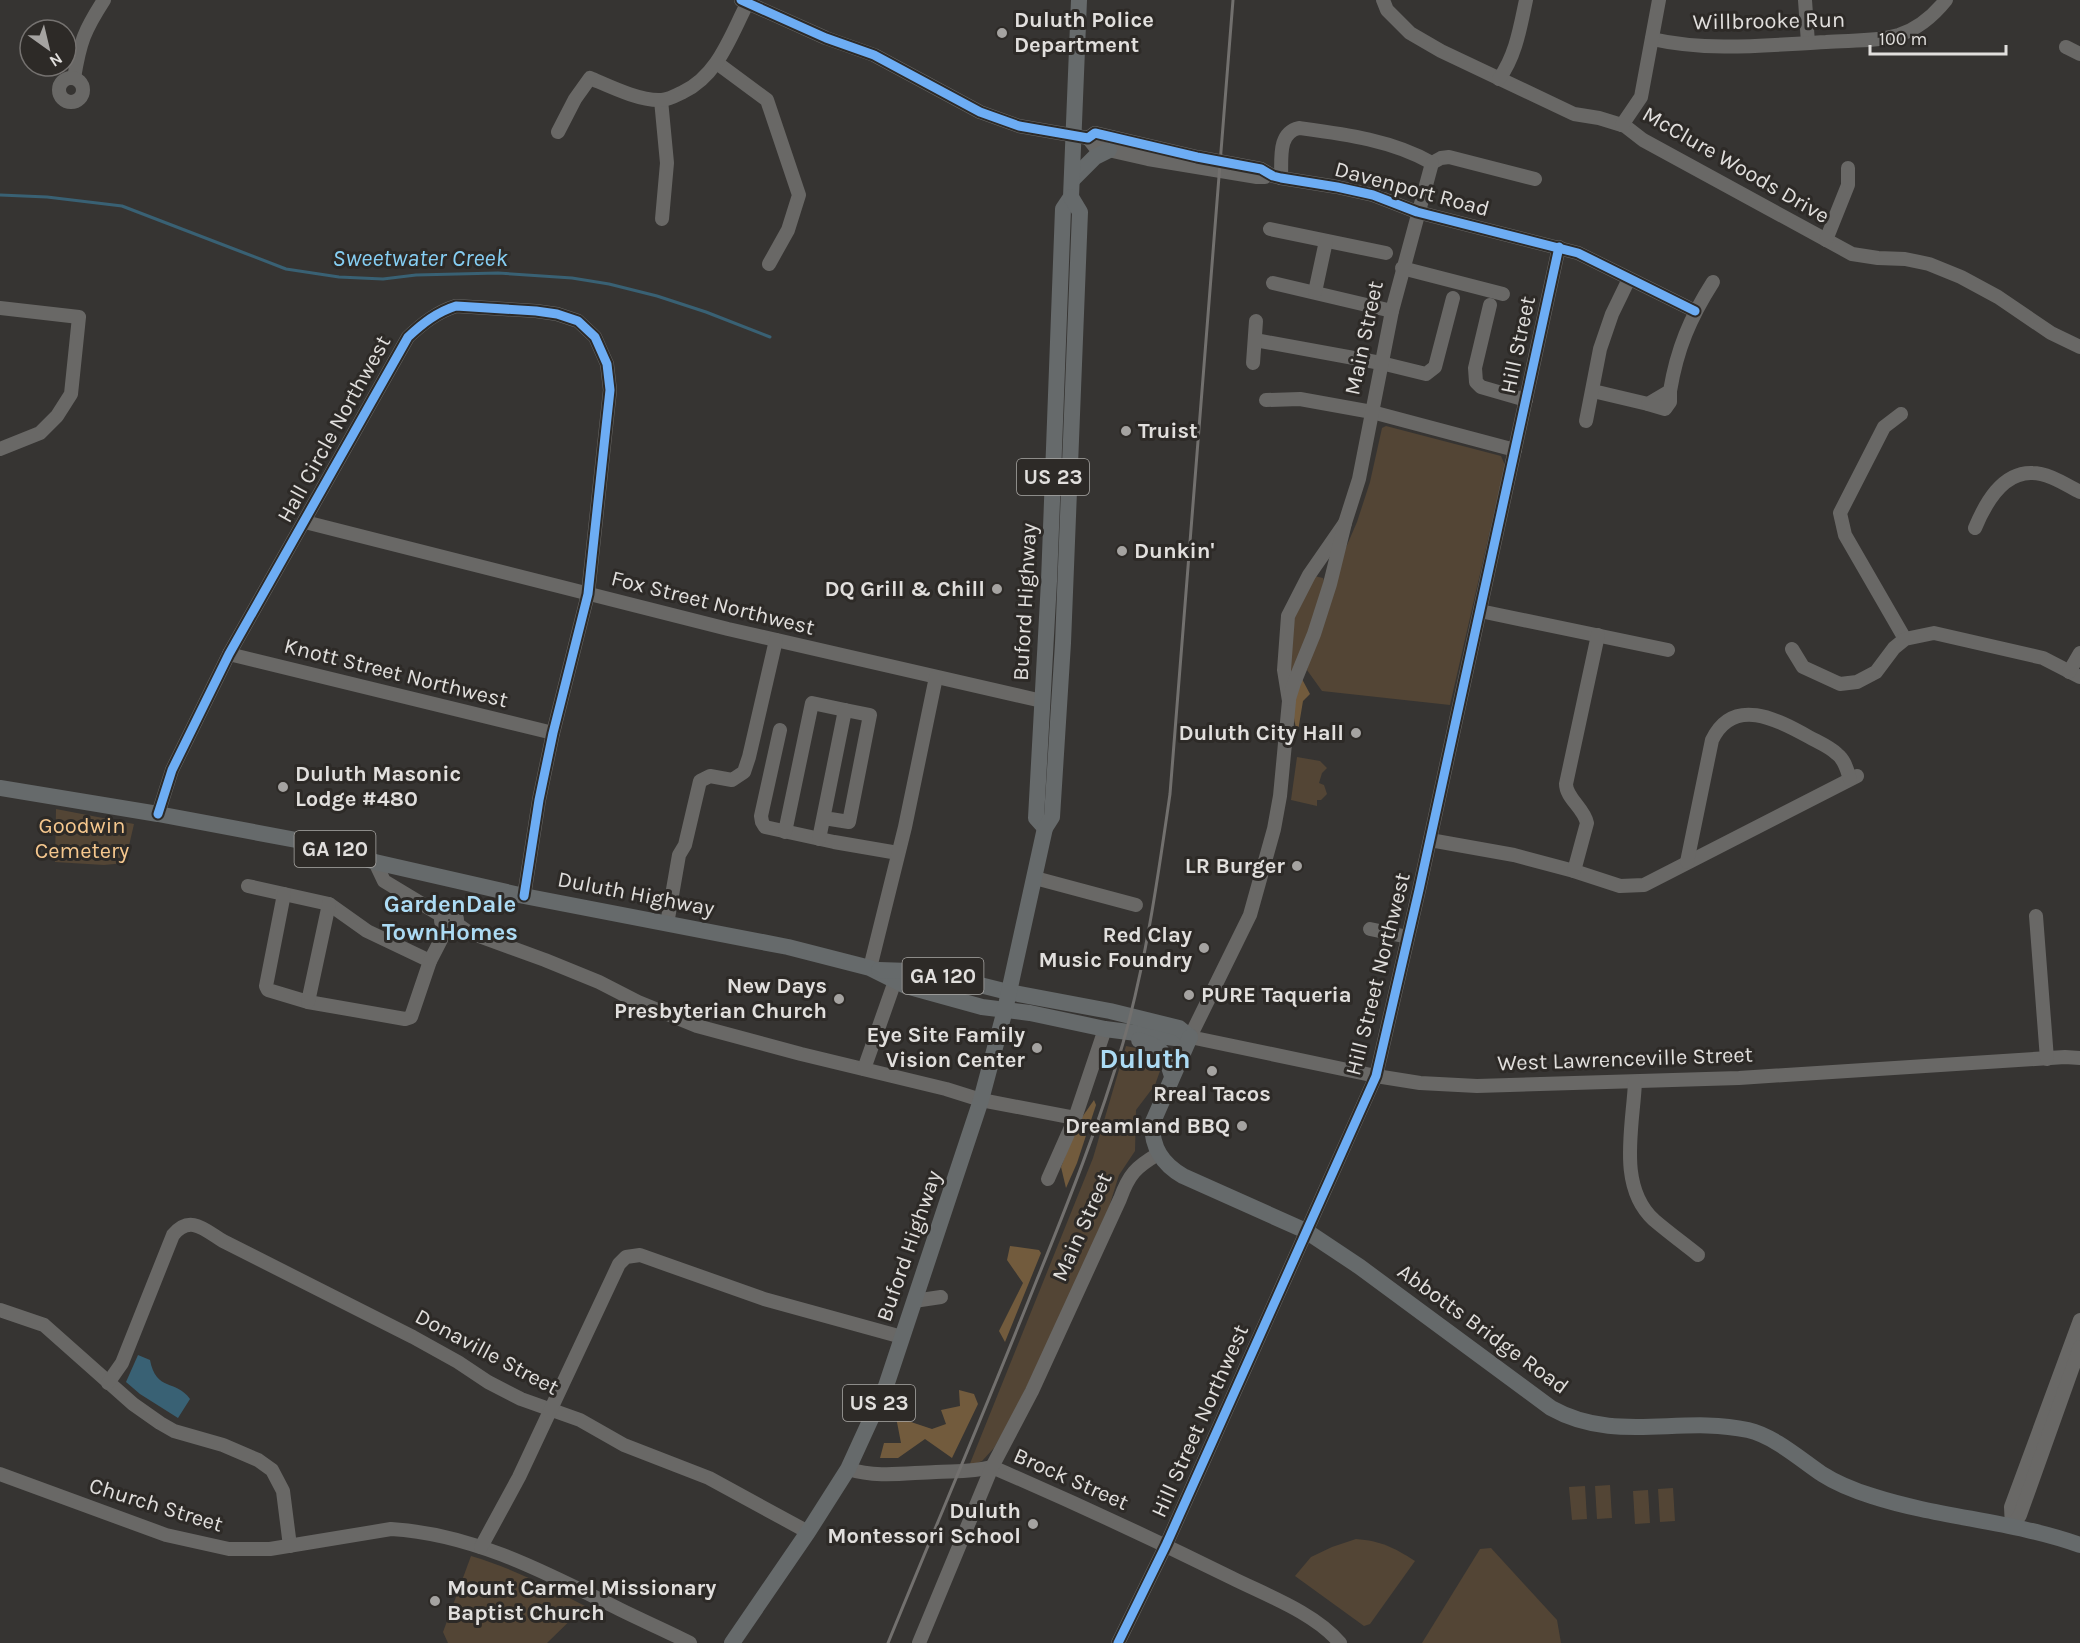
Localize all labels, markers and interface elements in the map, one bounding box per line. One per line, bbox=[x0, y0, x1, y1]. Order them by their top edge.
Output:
place label: Duluth Police Department bbox=[1014, 7, 1154, 58]
street label: Willbrooke Run bbox=[1692, 7, 1846, 35]
north arrow bbox=[18, 18, 78, 78]
scale bar bbox=[1870, 18, 2006, 56]
marker: Duluth Police Department bbox=[995, 26, 1009, 40]
text: 100 m bbox=[1879, 28, 1927, 50]
text: N bbox=[46, 49, 66, 71]
street label: McClure Woods Drive bbox=[1638, 101, 1834, 229]
street label: Davenport Road bbox=[1332, 156, 1492, 222]
water label: Sweetwater Creek bbox=[332, 244, 508, 272]
street label: Main Street bbox=[1339, 278, 1389, 398]
street label: Hill Street bbox=[1495, 294, 1541, 396]
street label: Hall Circle Northwest bbox=[272, 331, 396, 527]
place label: Truist bbox=[1138, 418, 1198, 444]
marker: Truist bbox=[1119, 424, 1133, 438]
road number: US 23 bbox=[1017, 459, 1089, 495]
street label: Buford Highway bbox=[1008, 522, 1042, 682]
place label: Dunkin' bbox=[1134, 538, 1215, 564]
marker: Dunkin' bbox=[1115, 544, 1129, 558]
street label: Fox Street Northwest bbox=[609, 565, 817, 641]
place label: DQ Grill & Chill bbox=[824, 576, 985, 602]
marker: DQ Grill & Chill bbox=[990, 582, 1004, 596]
street label: Knott Street Northwest bbox=[281, 633, 511, 713]
place label: Duluth City Hall bbox=[1178, 720, 1344, 746]
marker: Duluth City Hall bbox=[1349, 726, 1363, 740]
place label: Duluth Masonic Lodge #480 bbox=[295, 761, 461, 812]
marker: Duluth Masonic Lodge #480 bbox=[276, 780, 290, 794]
park label: Goodwin Cemetery bbox=[35, 813, 129, 864]
road number: GA 120 bbox=[294, 831, 376, 867]
place label: LR Burger bbox=[1185, 853, 1285, 879]
marker: LR Burger bbox=[1290, 859, 1304, 873]
street label: Duluth Highway bbox=[555, 866, 717, 922]
street label: Hill Street Northwest bbox=[1340, 870, 1416, 1078]
district label: GardenDale TownHomes bbox=[382, 890, 518, 946]
place label: Red Clay Music Foundry bbox=[1038, 922, 1192, 973]
marker: Red Clay Music Foundry bbox=[1197, 941, 1211, 955]
road number: GA 120 bbox=[902, 958, 984, 994]
place label: New Days Presbyterian Church bbox=[614, 973, 827, 1024]
place label: PURE Taqueria bbox=[1201, 982, 1352, 1008]
marker: PURE Taqueria bbox=[1182, 988, 1196, 1002]
marker: New Days Presbyterian Church bbox=[832, 992, 846, 1006]
place label: Eye Site Family Vision Center bbox=[866, 1022, 1025, 1073]
marker: Eye Site Family Vision Center bbox=[1030, 1041, 1044, 1055]
district label: Duluth bbox=[1099, 1042, 1191, 1075]
street label: West Lawrenceville Street bbox=[1497, 1042, 1753, 1076]
marker: Rreal Tacos bbox=[1205, 1064, 1219, 1078]
place label: Rreal Tacos bbox=[1153, 1081, 1271, 1107]
place label: Dreamland BBQ bbox=[1065, 1113, 1230, 1139]
marker: Dreamland BBQ bbox=[1235, 1119, 1249, 1133]
street label: Buford Highway bbox=[871, 1167, 947, 1325]
street label: Main Street bbox=[1046, 1169, 1118, 1285]
street label: Abbotts Bridge Road bbox=[1392, 1258, 1574, 1400]
street label: Donaville Street bbox=[411, 1303, 563, 1401]
street label: Hill Street Northwest bbox=[1146, 1321, 1254, 1521]
road number: US 23 bbox=[843, 1385, 915, 1421]
street label: Brock Street bbox=[1010, 1442, 1132, 1516]
street label: Church Street bbox=[86, 1472, 226, 1538]
place label: Duluth Montessori School bbox=[827, 1498, 1021, 1549]
marker: Duluth Montessori School bbox=[1026, 1517, 1040, 1531]
place label: Mount Carmel Missionary Baptist Church bbox=[447, 1575, 716, 1626]
marker: Mount Carmel Missionary Baptist Church bbox=[428, 1594, 442, 1608]

